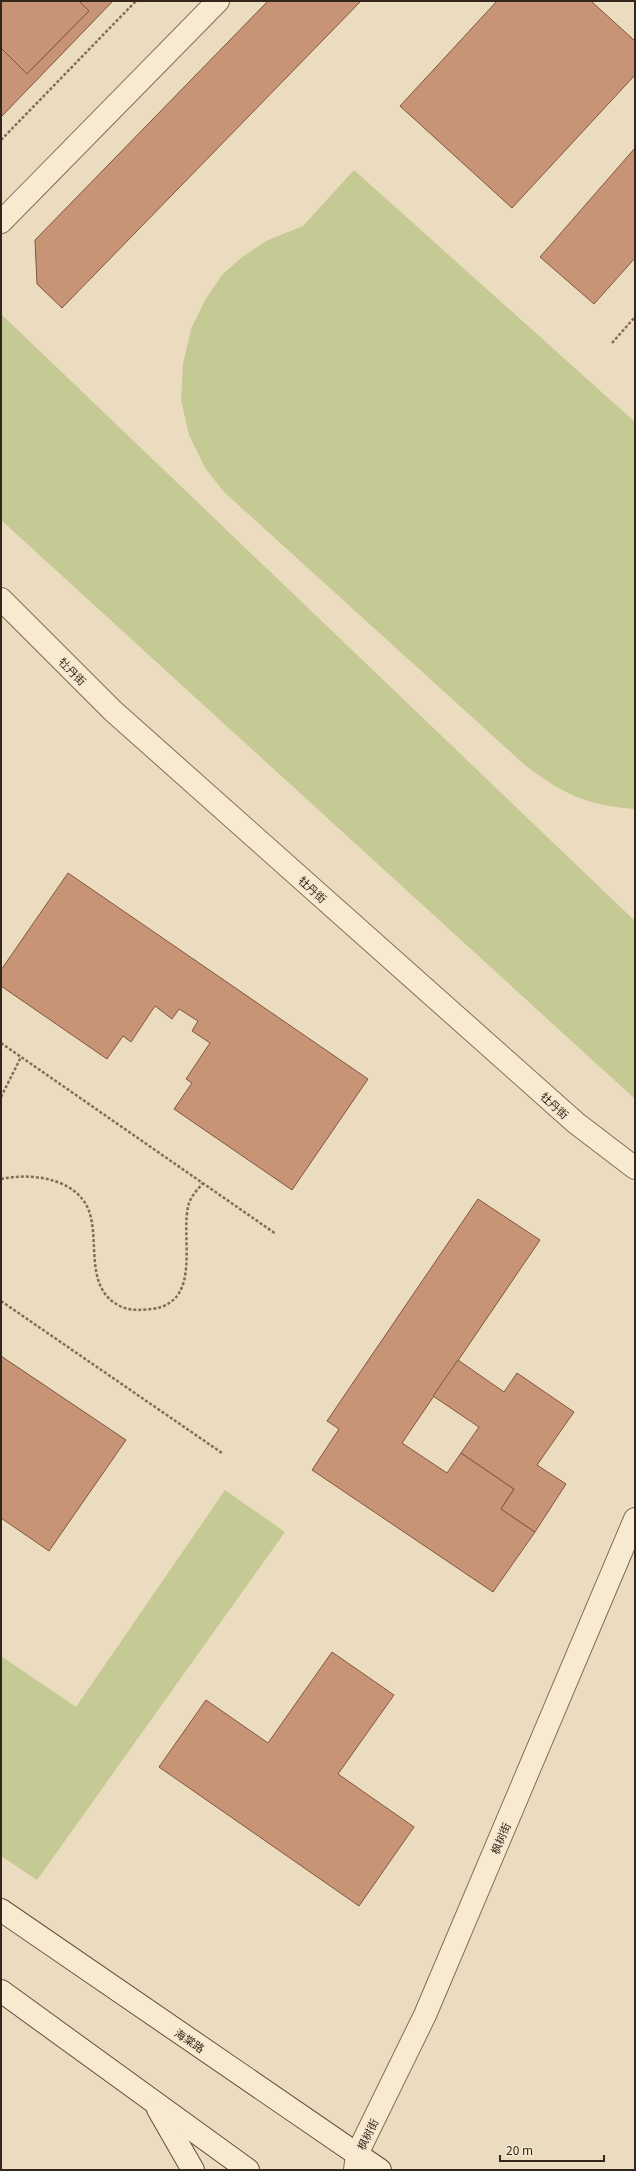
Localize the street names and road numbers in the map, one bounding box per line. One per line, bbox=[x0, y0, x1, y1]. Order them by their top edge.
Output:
street label: 牡丹街 bbox=[56, 654, 90, 688]
street label: 牡丹街 bbox=[295, 872, 331, 906]
street label: 牡丹街 bbox=[537, 1088, 573, 1122]
street label: 枫树街 bbox=[486, 1820, 514, 1856]
street label: 海棠路 bbox=[172, 2024, 208, 2056]
street label: 枫树街 bbox=[353, 2116, 381, 2152]

